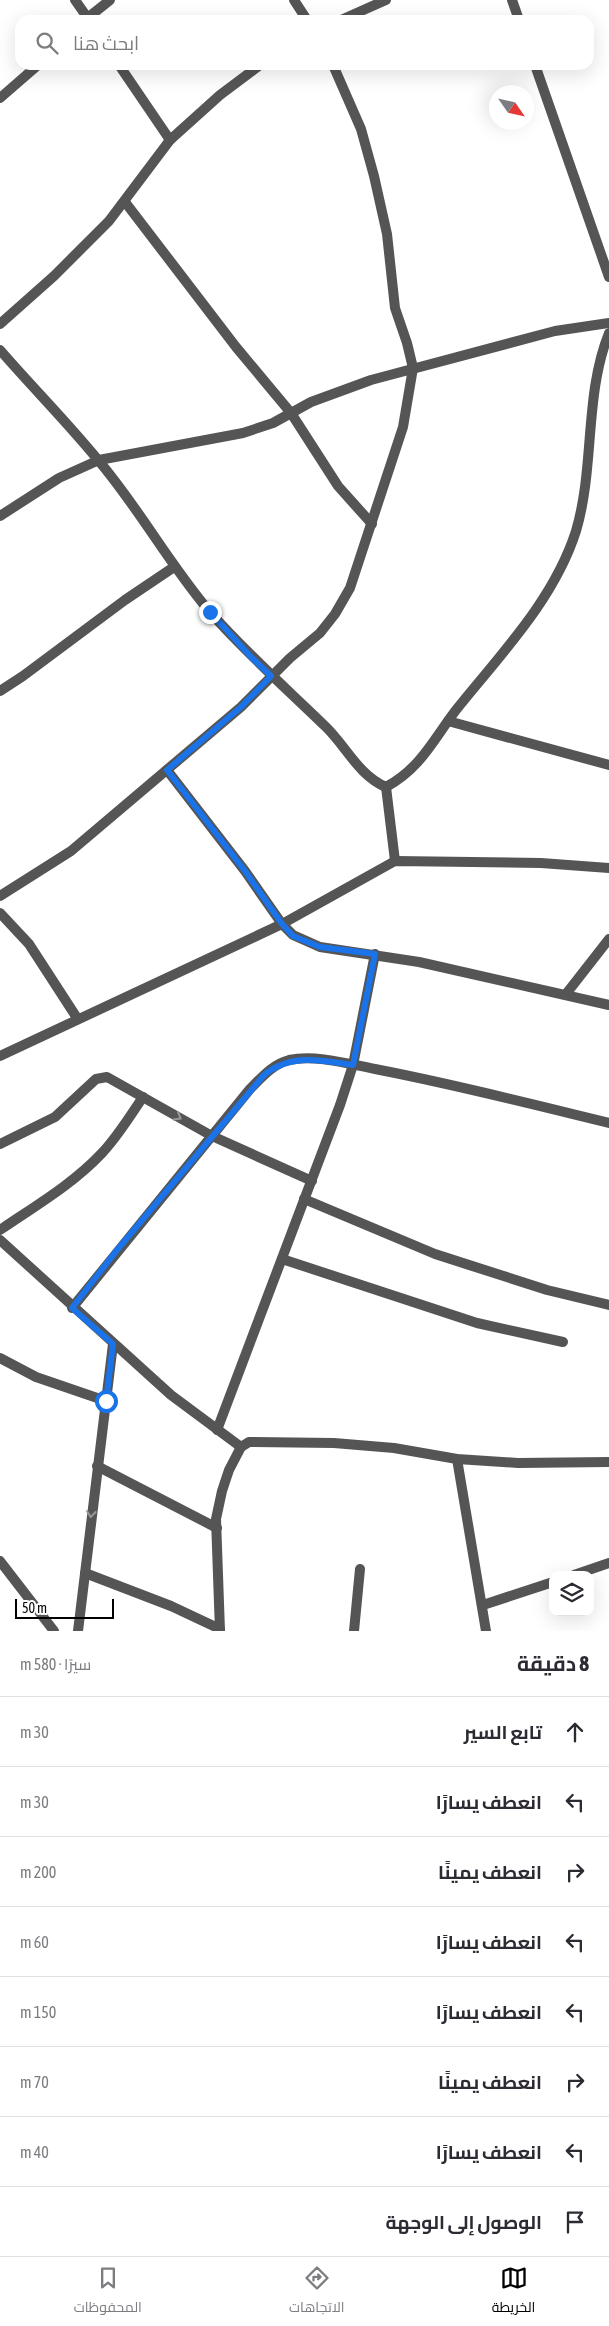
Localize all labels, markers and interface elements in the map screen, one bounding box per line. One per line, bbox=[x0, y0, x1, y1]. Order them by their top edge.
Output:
search box bbox=[15, 15, 594, 70]
icon: search bbox=[33, 29, 61, 57]
text: ابحث هنا bbox=[73, 32, 139, 54]
north arrow bbox=[489, 85, 534, 130]
route end bbox=[199, 601, 222, 624]
one-way arrow bbox=[172, 1110, 181, 1120]
route start bbox=[95, 1390, 118, 1413]
one-way arrow bbox=[86, 1511, 97, 1519]
map controls bbox=[549, 1571, 594, 1616]
button: layers bbox=[549, 1571, 594, 1616]
scale bar bbox=[15, 1596, 114, 1619]
text: 50 m bbox=[22, 1600, 47, 1616]
text: 8 دقيقة bbox=[517, 1651, 589, 1675]
text: سيرًا · 580 m bbox=[20, 1655, 91, 1673]
icon: ahead bbox=[561, 1718, 589, 1746]
text: تابع السير bbox=[464, 1721, 542, 1743]
text: 30 m bbox=[20, 1723, 49, 1741]
icon: left bbox=[561, 1788, 589, 1816]
text: انعطف يسارًا bbox=[436, 1791, 542, 1813]
text: 30 m bbox=[20, 1793, 49, 1811]
icon: right bbox=[561, 1858, 589, 1886]
text: انعطف يمينًا bbox=[438, 1861, 542, 1883]
text: 200 m bbox=[20, 1863, 56, 1881]
icon: left bbox=[561, 1928, 589, 1956]
text: انعطف يسارًا bbox=[436, 1931, 542, 1953]
text: 60 m bbox=[20, 1933, 49, 1951]
icon: left bbox=[561, 1998, 589, 2026]
text: انعطف يسارًا bbox=[436, 2001, 542, 2023]
text: 150 m bbox=[20, 2003, 56, 2021]
icon: right bbox=[561, 2068, 589, 2096]
text: انعطف يمينًا bbox=[438, 2071, 542, 2093]
text: 70 m bbox=[20, 2073, 49, 2091]
icon: left bbox=[561, 2138, 589, 2166]
text: انعطف يسارًا bbox=[436, 2141, 542, 2163]
text: 40 m bbox=[20, 2143, 49, 2161]
icon: arrive bbox=[561, 2208, 589, 2236]
text: الوصول إلى الوجهة bbox=[385, 2211, 542, 2233]
tab: المحفوظات bbox=[74, 2264, 142, 2320]
tab: الاتجاهات bbox=[289, 2264, 344, 2320]
tab: الخريطة bbox=[492, 2264, 535, 2320]

